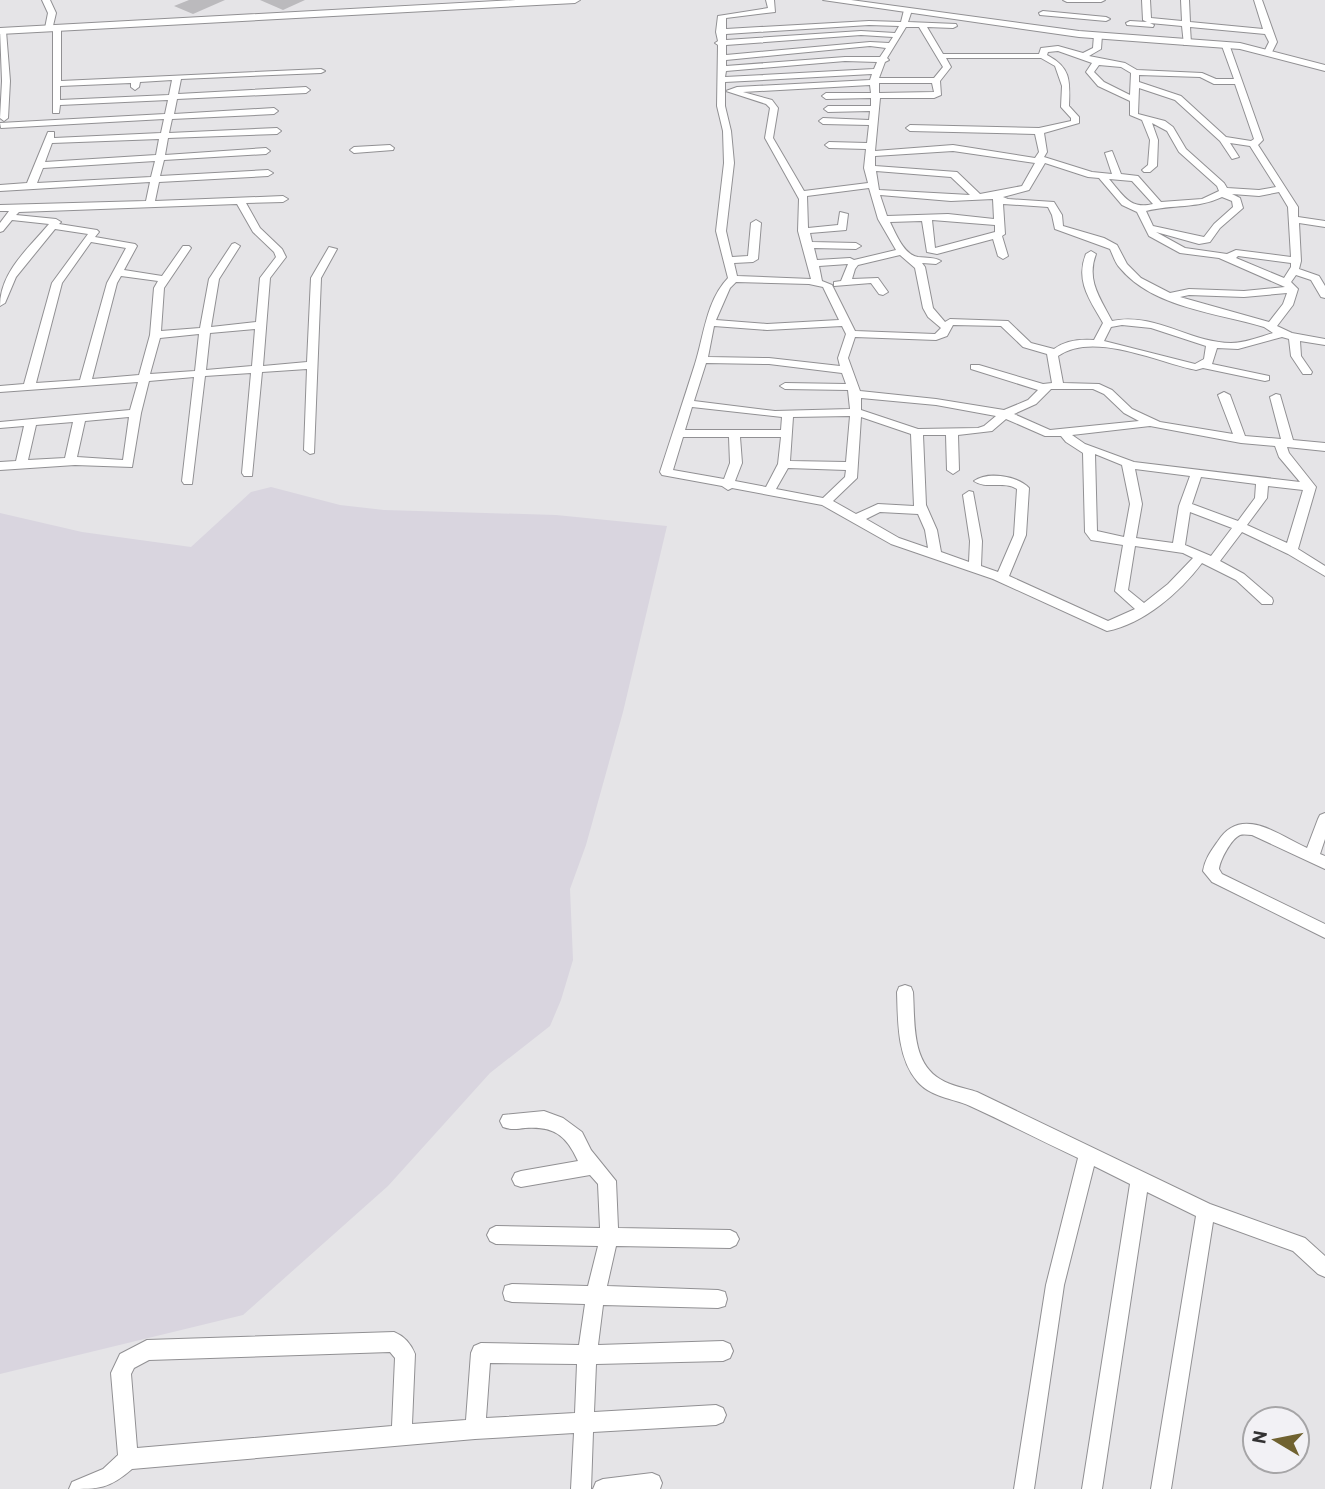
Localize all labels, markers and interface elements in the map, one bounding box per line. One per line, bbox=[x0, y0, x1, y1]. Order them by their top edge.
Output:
north arrow bbox=[1241, 1405, 1311, 1475]
text: N bbox=[1246, 1429, 1271, 1445]

